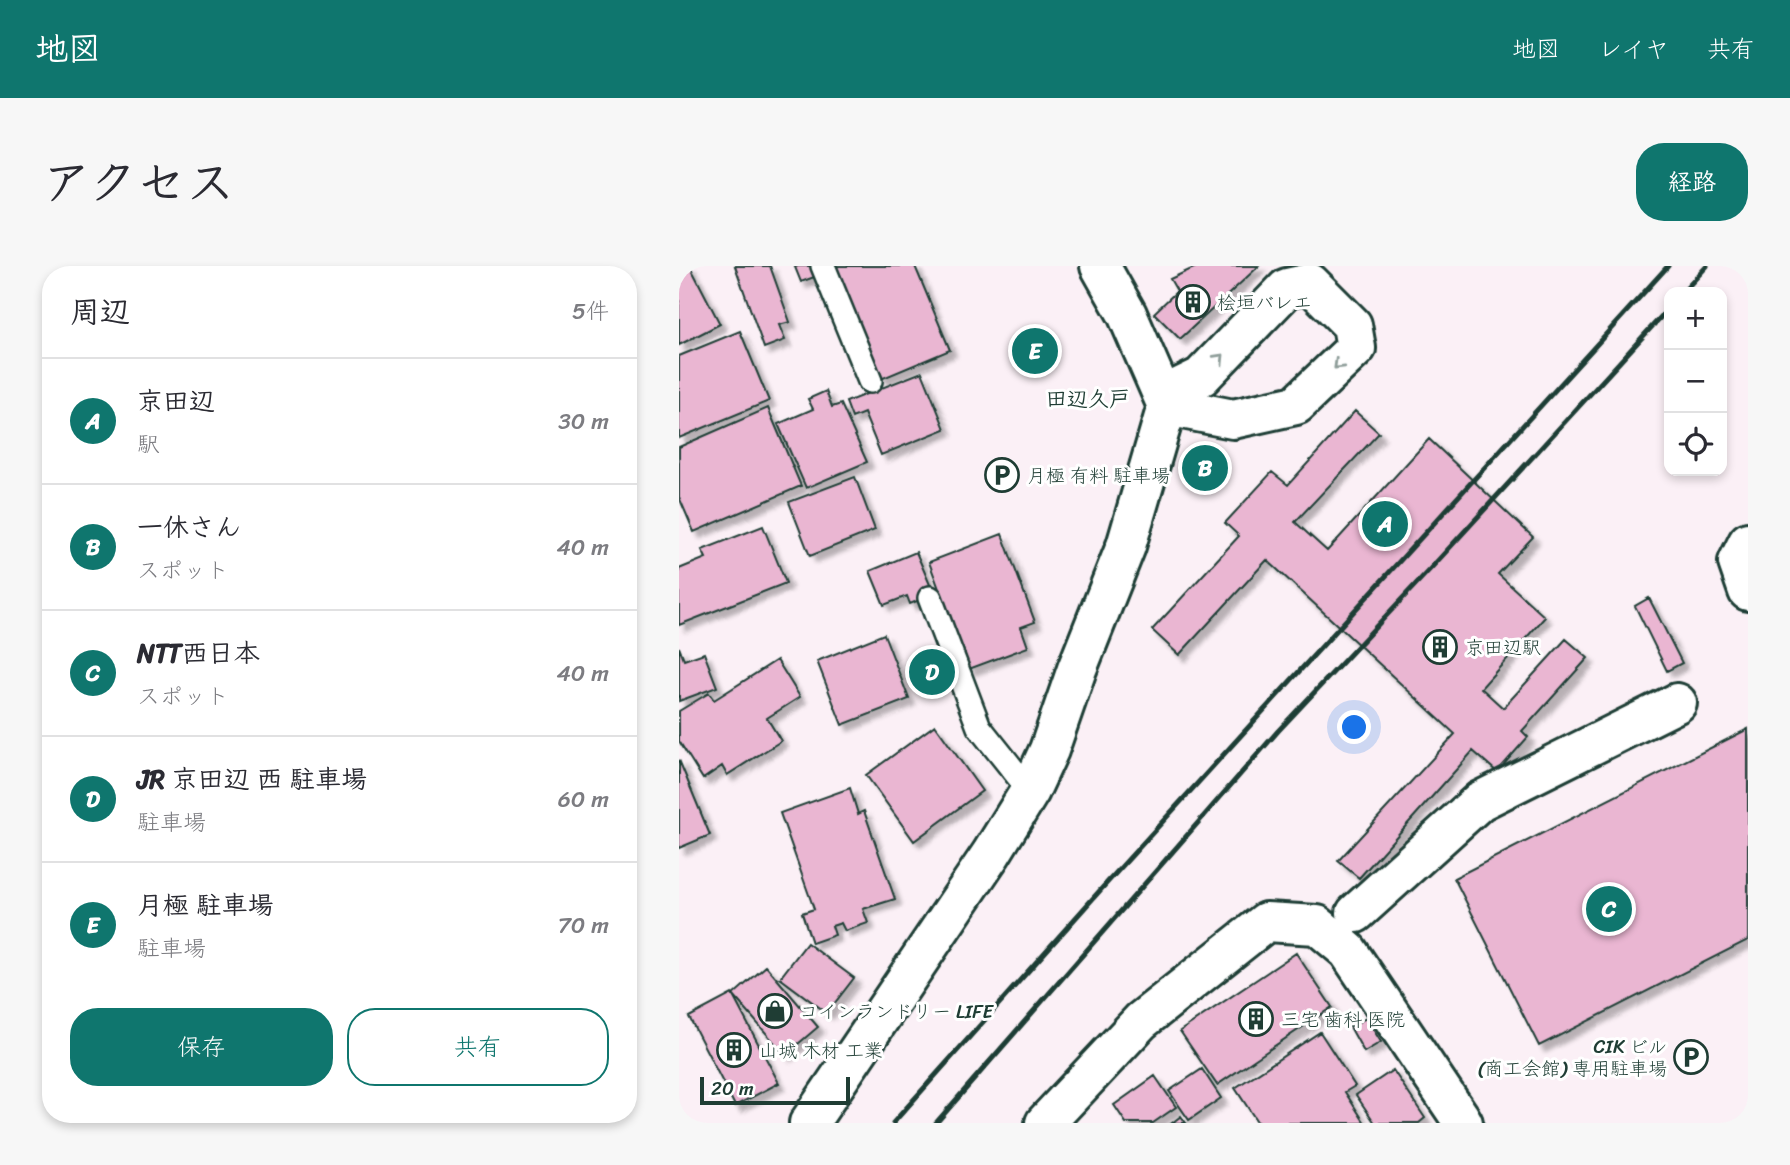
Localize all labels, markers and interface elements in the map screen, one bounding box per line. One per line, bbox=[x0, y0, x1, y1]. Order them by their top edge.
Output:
text: 地図 bbox=[35, 20, 101, 78]
text: 地図 bbox=[1512, 28, 1560, 70]
text: レイヤ bbox=[1598, 28, 1669, 70]
text: 共有 bbox=[1707, 28, 1755, 70]
text: アクセス bbox=[42, 139, 235, 226]
button: 経路 bbox=[1636, 143, 1748, 221]
building icon: 桧垣バレエ bbox=[1174, 283, 1212, 321]
text: 周辺 bbox=[70, 285, 130, 339]
place label: 桧垣バレエ bbox=[1217, 286, 1312, 319]
map controls bbox=[1664, 287, 1727, 476]
button: + bbox=[1664, 287, 1727, 350]
text: 5件 bbox=[572, 291, 609, 332]
pin: E bbox=[1012, 325, 1058, 377]
button: − bbox=[1664, 350, 1727, 413]
one-way arrow bbox=[1211, 353, 1224, 366]
one-way arrow bbox=[1333, 356, 1346, 369]
text: 京田辺 bbox=[137, 378, 215, 424]
district label: 田辺久戸 bbox=[1046, 380, 1130, 418]
text: A bbox=[85, 401, 101, 442]
text: 30 m bbox=[558, 401, 609, 442]
button: locate bbox=[1664, 413, 1727, 476]
text: 駅 bbox=[137, 424, 160, 465]
pin: B bbox=[1182, 442, 1228, 494]
parking icon: 月極 有料 駐車場 bbox=[983, 456, 1021, 494]
place label: 月極 有料 駐車場 bbox=[1027, 459, 1170, 492]
pin: A bbox=[1362, 498, 1408, 550]
text: 一休さん bbox=[137, 504, 241, 550]
text: B bbox=[86, 527, 100, 568]
text: 40 m bbox=[556, 527, 609, 568]
text: スポット bbox=[137, 550, 229, 591]
building icon: 京田辺駅 bbox=[1421, 628, 1459, 666]
text: NTT西日本 bbox=[137, 630, 260, 676]
place label: 京田辺駅 bbox=[1465, 631, 1541, 664]
pin: D bbox=[909, 646, 955, 698]
text: C bbox=[86, 653, 100, 694]
text: 40 m bbox=[556, 653, 609, 694]
text: スポット bbox=[137, 676, 229, 717]
your location bbox=[1337, 710, 1371, 744]
text: JR 京田辺 西 駐車場 bbox=[137, 756, 367, 802]
text: D bbox=[86, 779, 100, 820]
text: 60 m bbox=[558, 779, 609, 820]
text: 駐車場 bbox=[137, 802, 206, 843]
text: 月極 駐車場 bbox=[137, 882, 274, 928]
pin: C bbox=[1586, 883, 1632, 935]
text: E bbox=[87, 905, 99, 946]
text: 70 m bbox=[558, 905, 609, 946]
text: 駐車場 bbox=[137, 928, 206, 969]
shop icon: コインランドリー LIFE bbox=[756, 992, 794, 1030]
place label: コインランドリー LIFE bbox=[799, 995, 995, 1028]
building icon: 三宅 歯科 医院 bbox=[1237, 1000, 1275, 1038]
place label: 三宅 歯科 医院 bbox=[1281, 1003, 1405, 1036]
button: 保存 bbox=[70, 1008, 333, 1086]
button: 共有 bbox=[347, 1008, 609, 1086]
place label: CIK ビル (商工会館) 専用駐車場 bbox=[1478, 1030, 1667, 1085]
building icon: 山城 木材 工業 bbox=[715, 1031, 753, 1069]
place label: 山城 木材 工業 bbox=[759, 1034, 883, 1067]
parking icon: CIK ビル (商工会館) 専用駐車場 bbox=[1672, 1038, 1710, 1076]
text: 20 m bbox=[711, 1072, 754, 1105]
scale bar bbox=[700, 1074, 851, 1106]

